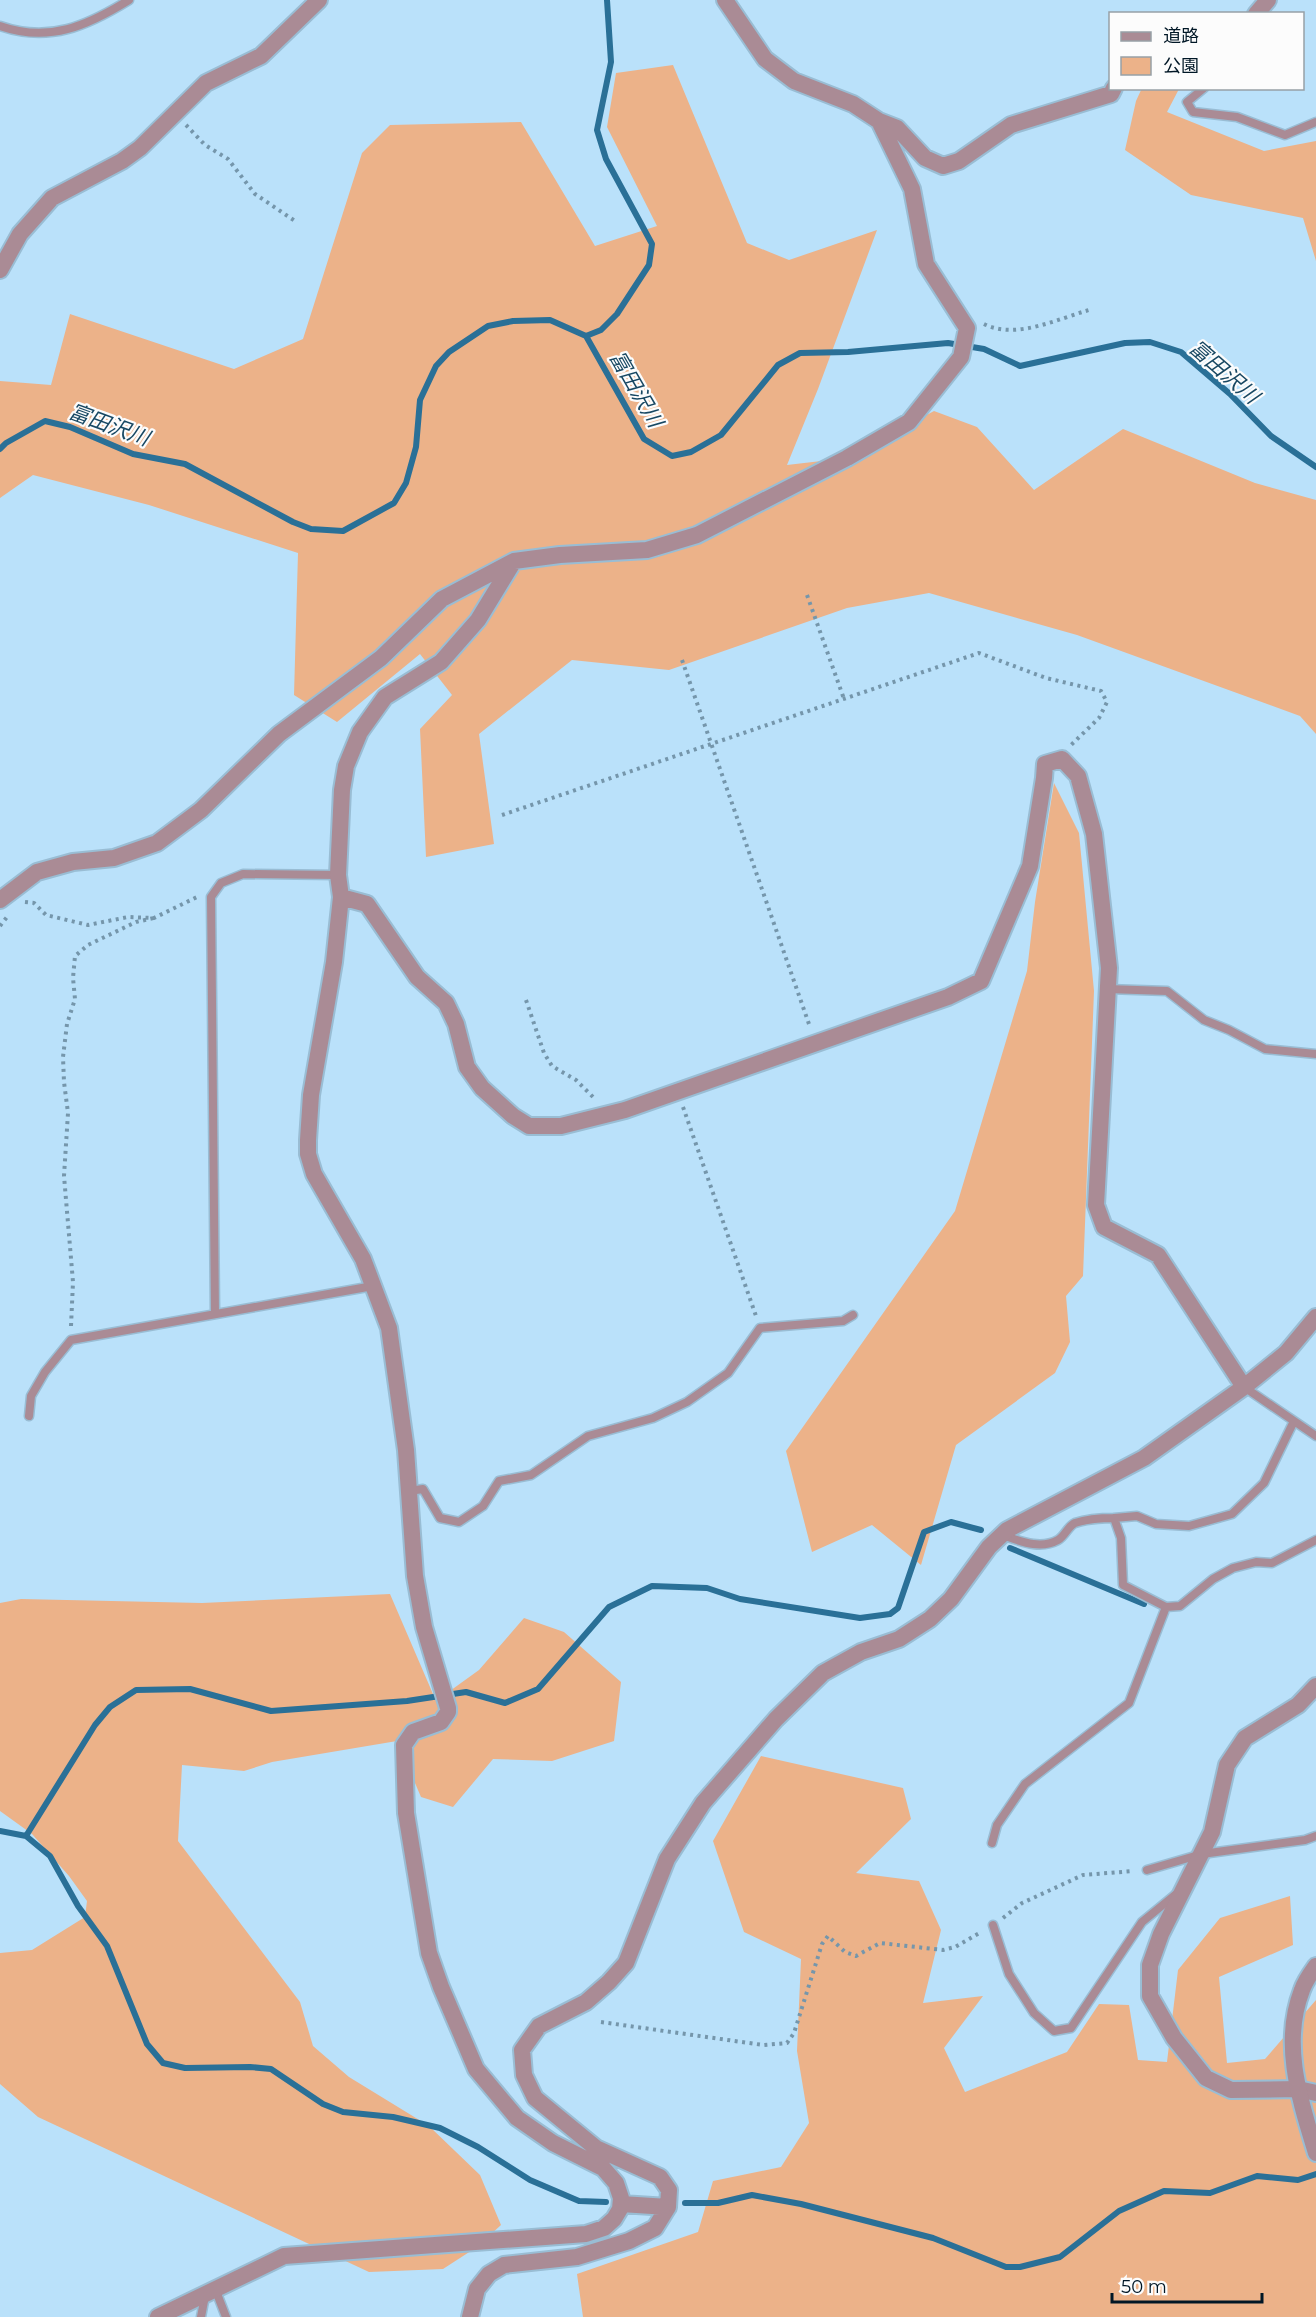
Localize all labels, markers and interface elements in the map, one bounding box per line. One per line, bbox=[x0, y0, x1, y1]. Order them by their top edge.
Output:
legend bbox=[1109, 12, 1304, 90]
text: 道路 bbox=[1163, 25, 1199, 47]
text: 公園 bbox=[1163, 55, 1199, 77]
water label: 富田沢川 bbox=[1184, 335, 1266, 410]
water label: 富田沢川 bbox=[605, 346, 669, 433]
water label: 富田沢川 bbox=[65, 398, 155, 451]
scale bar bbox=[1112, 2266, 1262, 2304]
text: 50 m bbox=[1121, 2276, 1167, 2298]

